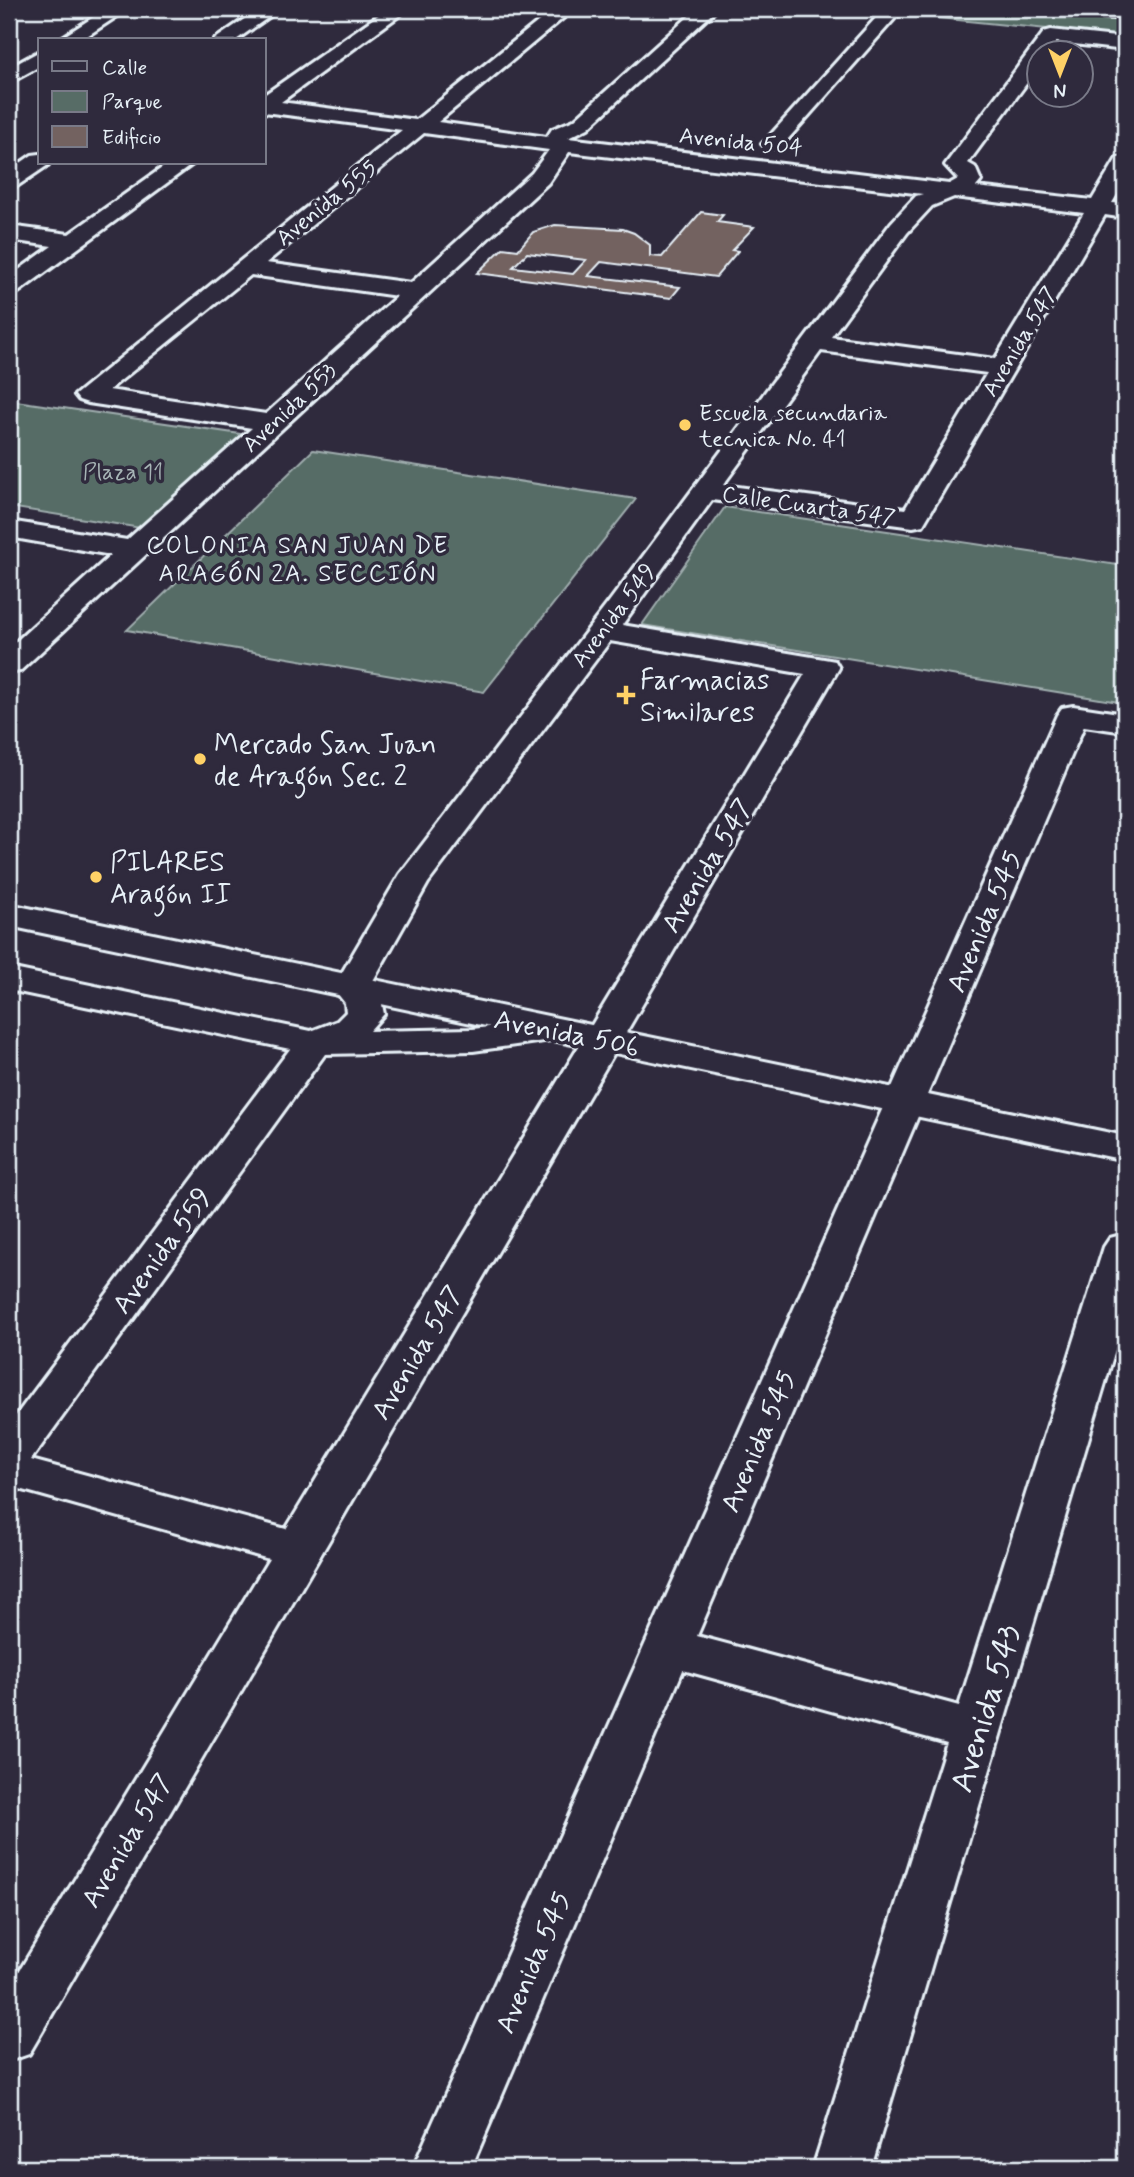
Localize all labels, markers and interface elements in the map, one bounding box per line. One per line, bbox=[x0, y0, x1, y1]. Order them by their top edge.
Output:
legend bbox=[38, 38, 266, 164]
north arrow bbox=[1026, 38, 1096, 108]
text: Calle bbox=[102, 54, 147, 82]
text: N bbox=[1054, 77, 1066, 102]
text: Parque bbox=[102, 88, 163, 116]
street label: Avenida 504 bbox=[678, 122, 804, 164]
text: Edificio bbox=[102, 124, 161, 152]
street label: Avenida 555 bbox=[270, 153, 384, 254]
street label: Avenida 547 bbox=[976, 281, 1066, 403]
street label: Avenida 553 bbox=[237, 357, 344, 460]
place label: Escuela secundaria tecnica No. 41 bbox=[698, 399, 887, 455]
marker: Escuela secundaria tecnica No. 41 bbox=[677, 417, 693, 433]
park label: Plaza 11 bbox=[83, 458, 163, 488]
street label: Calle Cuarta 547 bbox=[720, 480, 897, 534]
district label: COLONIA SAN JUAN DE ARAGÓN 2A. SECCIÓN bbox=[147, 531, 449, 590]
street label: Avenida 549 bbox=[566, 558, 664, 674]
place label: Farmacias Similares bbox=[640, 663, 770, 732]
marker: Farmacias Similares bbox=[618, 687, 634, 703]
place label: Mercado San Juan de Aragón Sec. 2 bbox=[214, 727, 436, 799]
marker: Mercado San Juan de Aragón Sec. 2 bbox=[192, 751, 208, 767]
street label: Avenida 547 bbox=[653, 792, 763, 941]
place label: PILARES Aragón II bbox=[110, 845, 231, 917]
street label: Avenida 545 bbox=[939, 845, 1032, 999]
marker: PILARES Aragón II bbox=[88, 869, 104, 885]
street label: Avenida 506 bbox=[491, 1002, 642, 1067]
street label: Avenida 559 bbox=[105, 1181, 221, 1322]
street label: Avenida 547 bbox=[363, 1279, 473, 1428]
street label: Avenida 545 bbox=[713, 1365, 806, 1519]
street label: Avenida 543 bbox=[941, 1620, 1033, 1798]
street label: Avenida 547 bbox=[73, 1767, 183, 1916]
street label: Avenida 545 bbox=[488, 1886, 581, 2040]

